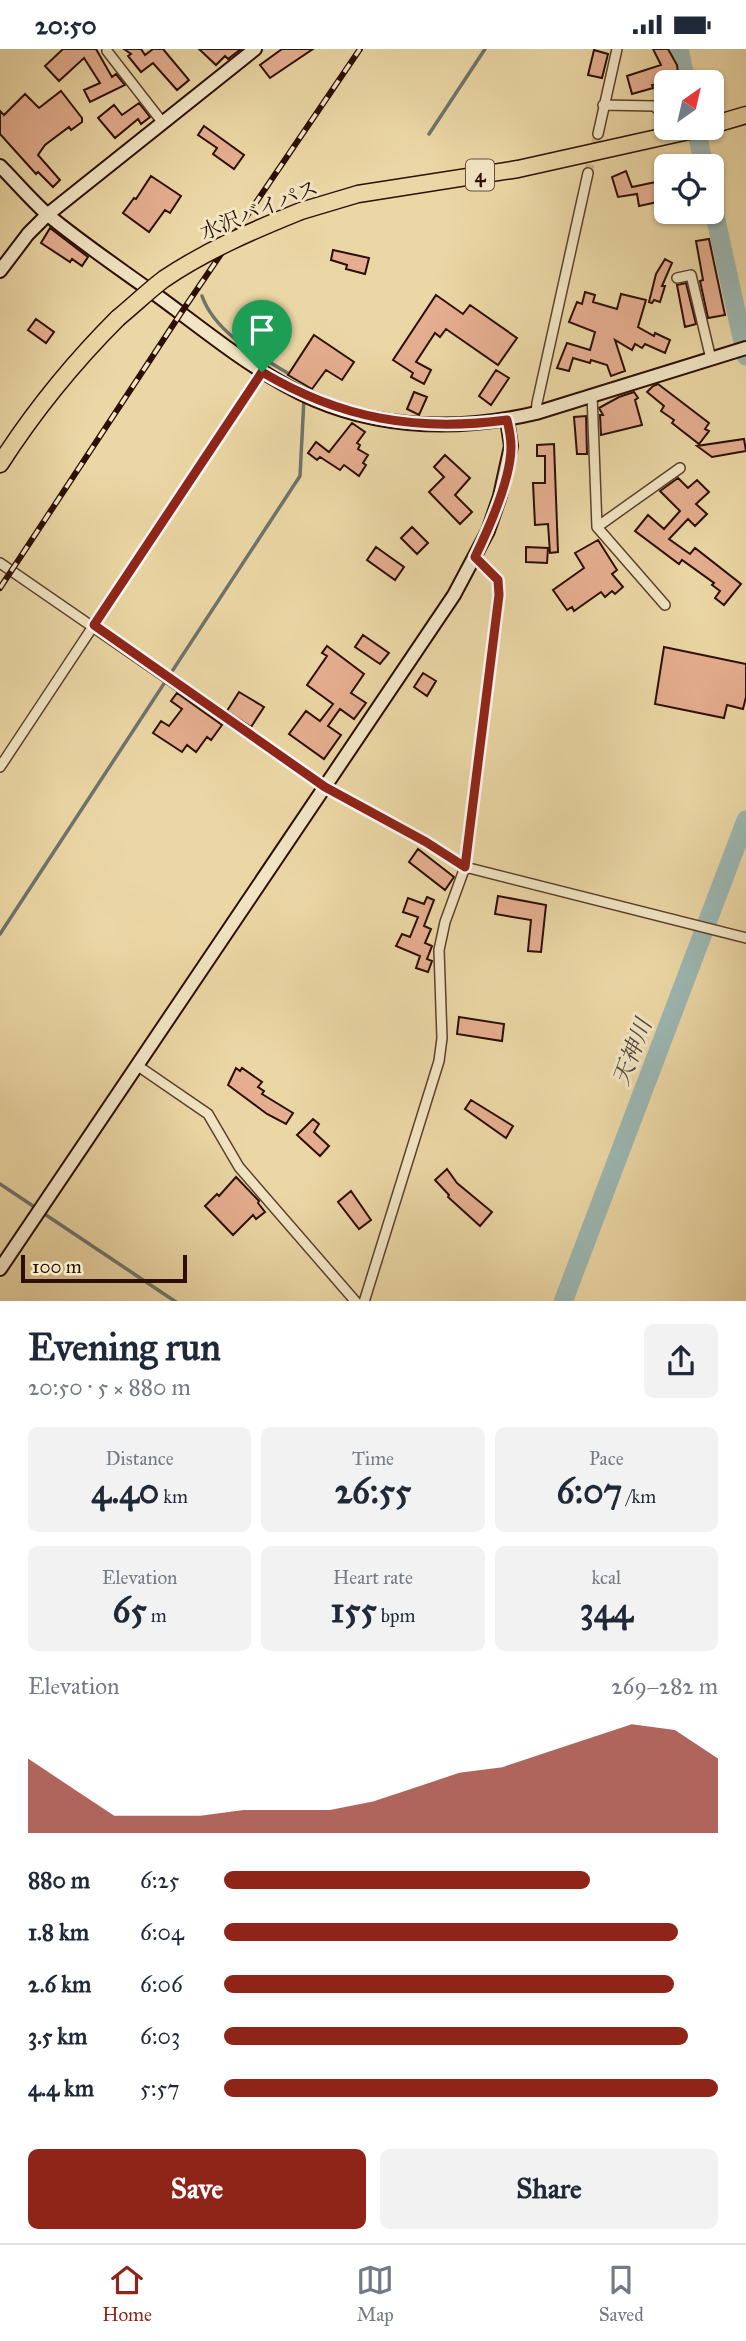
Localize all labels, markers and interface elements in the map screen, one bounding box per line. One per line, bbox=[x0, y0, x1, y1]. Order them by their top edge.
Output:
text: 20:50 bbox=[35, 9, 97, 41]
north arrow bbox=[654, 70, 724, 140]
map controls bbox=[654, 70, 724, 224]
button: locate bbox=[654, 154, 724, 224]
road number: 4 bbox=[466, 159, 494, 191]
street label: 水沢バイパス bbox=[196, 174, 322, 246]
pin bbox=[232, 300, 292, 372]
icon: arrive bbox=[243, 311, 281, 349]
water label: 天神川 bbox=[607, 1012, 659, 1089]
scale bar bbox=[21, 1253, 187, 1284]
text: 100 m bbox=[32, 1255, 82, 1278]
text: Evening run bbox=[28, 1324, 221, 1370]
button: share bbox=[644, 1324, 718, 1398]
text: 20:50 · 5 × 880 m bbox=[28, 1373, 191, 1401]
text: Distance bbox=[106, 1447, 174, 1470]
text: Time bbox=[352, 1447, 394, 1470]
text: Pace bbox=[589, 1447, 624, 1470]
text: 4.40 bbox=[91, 1470, 159, 1513]
text: 26:55 bbox=[335, 1470, 411, 1513]
text: 6:07 bbox=[556, 1470, 622, 1513]
text: km bbox=[159, 1485, 188, 1508]
text: /km bbox=[622, 1485, 656, 1508]
text: Elevation bbox=[102, 1566, 177, 1589]
text: Heart rate bbox=[333, 1566, 413, 1589]
text: kcal bbox=[591, 1566, 621, 1589]
text: 65 bbox=[113, 1589, 147, 1632]
text: 155 bbox=[331, 1589, 377, 1632]
text: 344 bbox=[580, 1589, 633, 1632]
text: m bbox=[147, 1604, 167, 1627]
text: bpm bbox=[377, 1604, 415, 1627]
text: Elevation bbox=[28, 1672, 119, 1700]
text: 269–282 m bbox=[611, 1672, 718, 1700]
text: 880 m bbox=[28, 1866, 90, 1894]
text: 6:25 bbox=[140, 1866, 179, 1894]
text: 1.8 km bbox=[28, 1918, 89, 1946]
text: 6:04 bbox=[140, 1918, 184, 1946]
text: 2.6 km bbox=[28, 1970, 91, 1998]
text: 6:06 bbox=[140, 1970, 183, 1998]
text: 3.5 km bbox=[28, 2022, 87, 2050]
text: 6:03 bbox=[140, 2022, 180, 2050]
text: 4.4 km bbox=[28, 2074, 94, 2102]
text: 5:57 bbox=[140, 2074, 179, 2102]
button: Save bbox=[28, 2149, 366, 2229]
button: Share bbox=[380, 2149, 718, 2229]
tab: Home bbox=[102, 2261, 152, 2326]
tab: Map bbox=[356, 2261, 394, 2326]
tab: Saved bbox=[599, 2261, 644, 2326]

